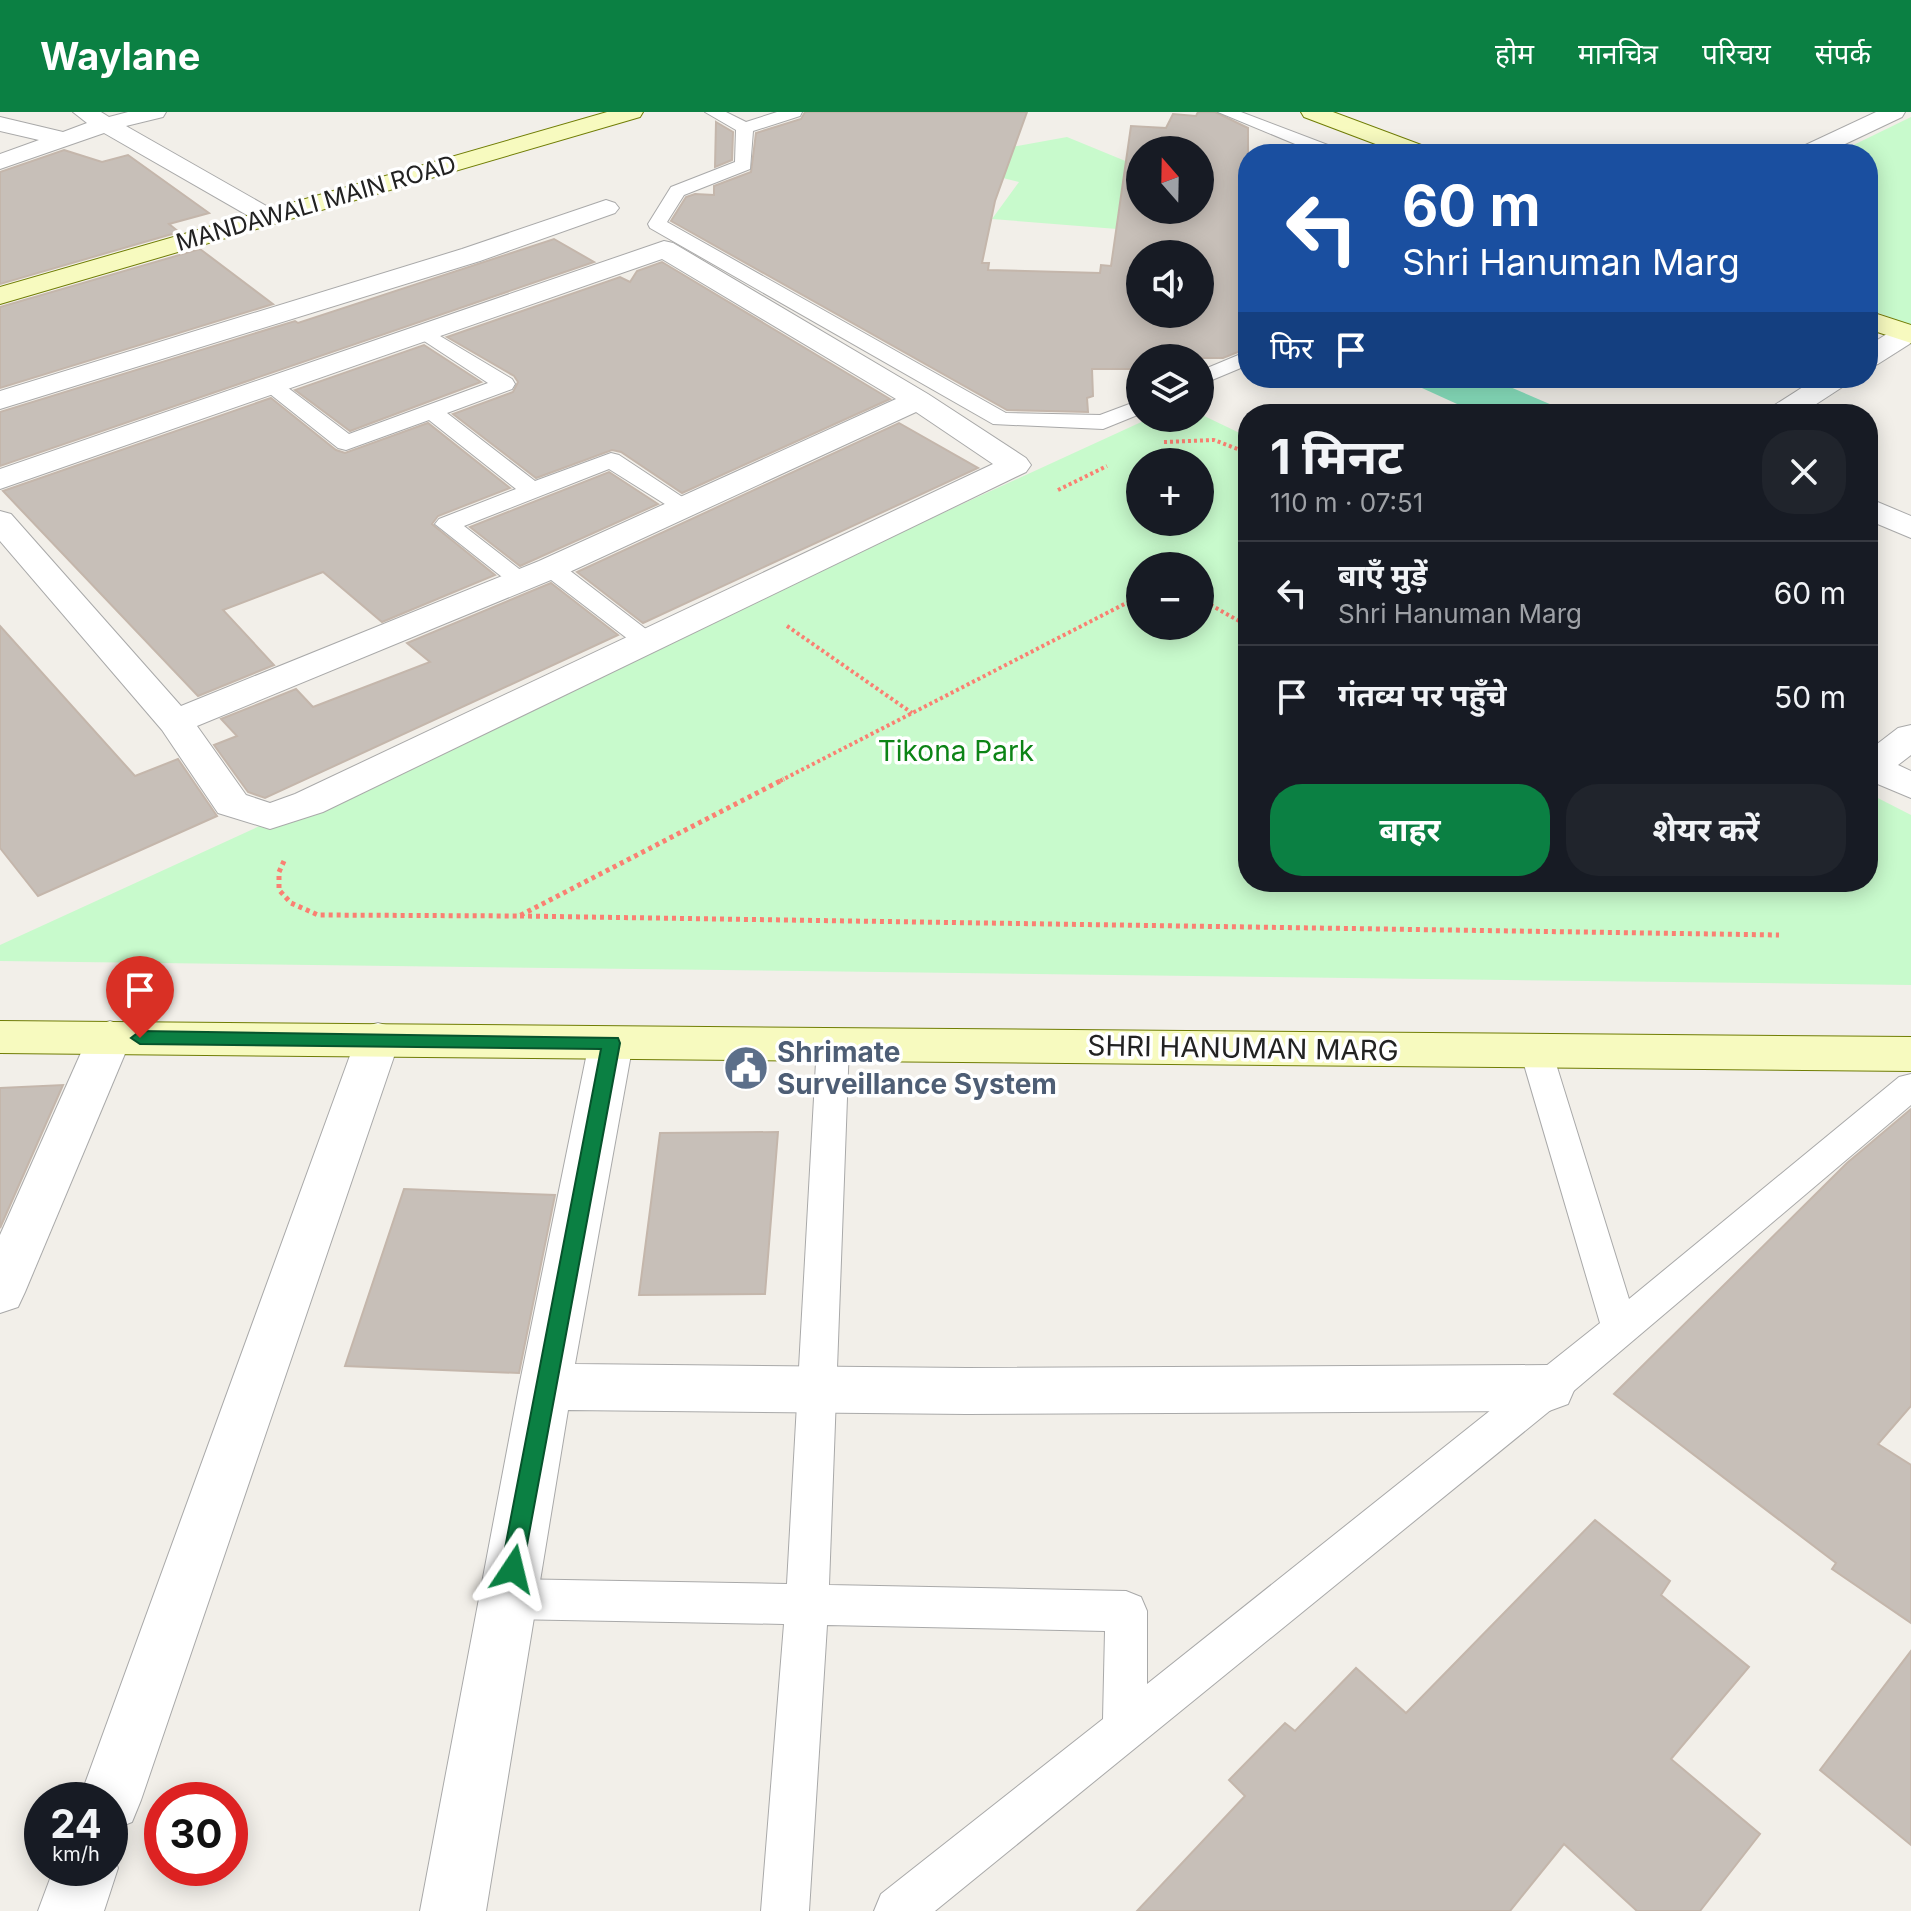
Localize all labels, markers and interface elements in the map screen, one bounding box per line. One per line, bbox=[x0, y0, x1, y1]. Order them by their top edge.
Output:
text: Waylane bbox=[40, 33, 200, 79]
text: होम bbox=[1495, 37, 1534, 71]
text: मानचित्र bbox=[1578, 37, 1658, 71]
text: परिचय bbox=[1702, 37, 1771, 71]
text: संपर्क bbox=[1815, 37, 1871, 71]
north arrow bbox=[1126, 136, 1214, 224]
map controls bbox=[1126, 136, 1214, 640]
street label: MANDAWALI MAIN ROAD bbox=[173, 149, 459, 257]
text: 60 m bbox=[1402, 172, 1541, 240]
icon: left bbox=[1270, 176, 1374, 280]
button: sound bbox=[1126, 240, 1214, 328]
text: Shri Hanuman Marg bbox=[1402, 240, 1740, 284]
icon: arrive bbox=[1329, 328, 1373, 372]
text: फिर bbox=[1270, 330, 1313, 366]
button: layers bbox=[1126, 344, 1214, 432]
text: 1 मिनट bbox=[1270, 427, 1403, 486]
button: close bbox=[1762, 430, 1846, 514]
button: + bbox=[1126, 448, 1214, 536]
text: 110 m · 07:51 bbox=[1270, 487, 1423, 518]
button: − bbox=[1126, 552, 1214, 640]
text: बाएँ मुड़ें bbox=[1338, 557, 1427, 593]
icon: left bbox=[1270, 571, 1314, 615]
text: 60 m bbox=[1774, 575, 1846, 611]
text: Shri Hanuman Marg bbox=[1338, 598, 1582, 629]
icon: arrive bbox=[1270, 675, 1314, 719]
text: गंतव्य पर पहुँचे bbox=[1338, 677, 1506, 713]
text: 50 m bbox=[1774, 679, 1846, 715]
park label: Tikona Park bbox=[878, 734, 1034, 768]
button: बाहर bbox=[1270, 784, 1550, 876]
button: शेयर करें bbox=[1566, 784, 1846, 876]
pin bbox=[106, 956, 174, 1038]
icon: arrive bbox=[118, 968, 162, 1012]
street label: SHRI HANUMAN MARG bbox=[1087, 1028, 1399, 1068]
place label: Shrimate Surveillance System bbox=[777, 1035, 1057, 1101]
public building icon: Shrimate Surveillance System bbox=[722, 1044, 770, 1092]
position arrow bbox=[471, 1527, 555, 1611]
speed limit sign: 30 bbox=[144, 1782, 248, 1886]
text: 24 bbox=[50, 1799, 102, 1848]
text: km/h bbox=[52, 1842, 100, 1866]

